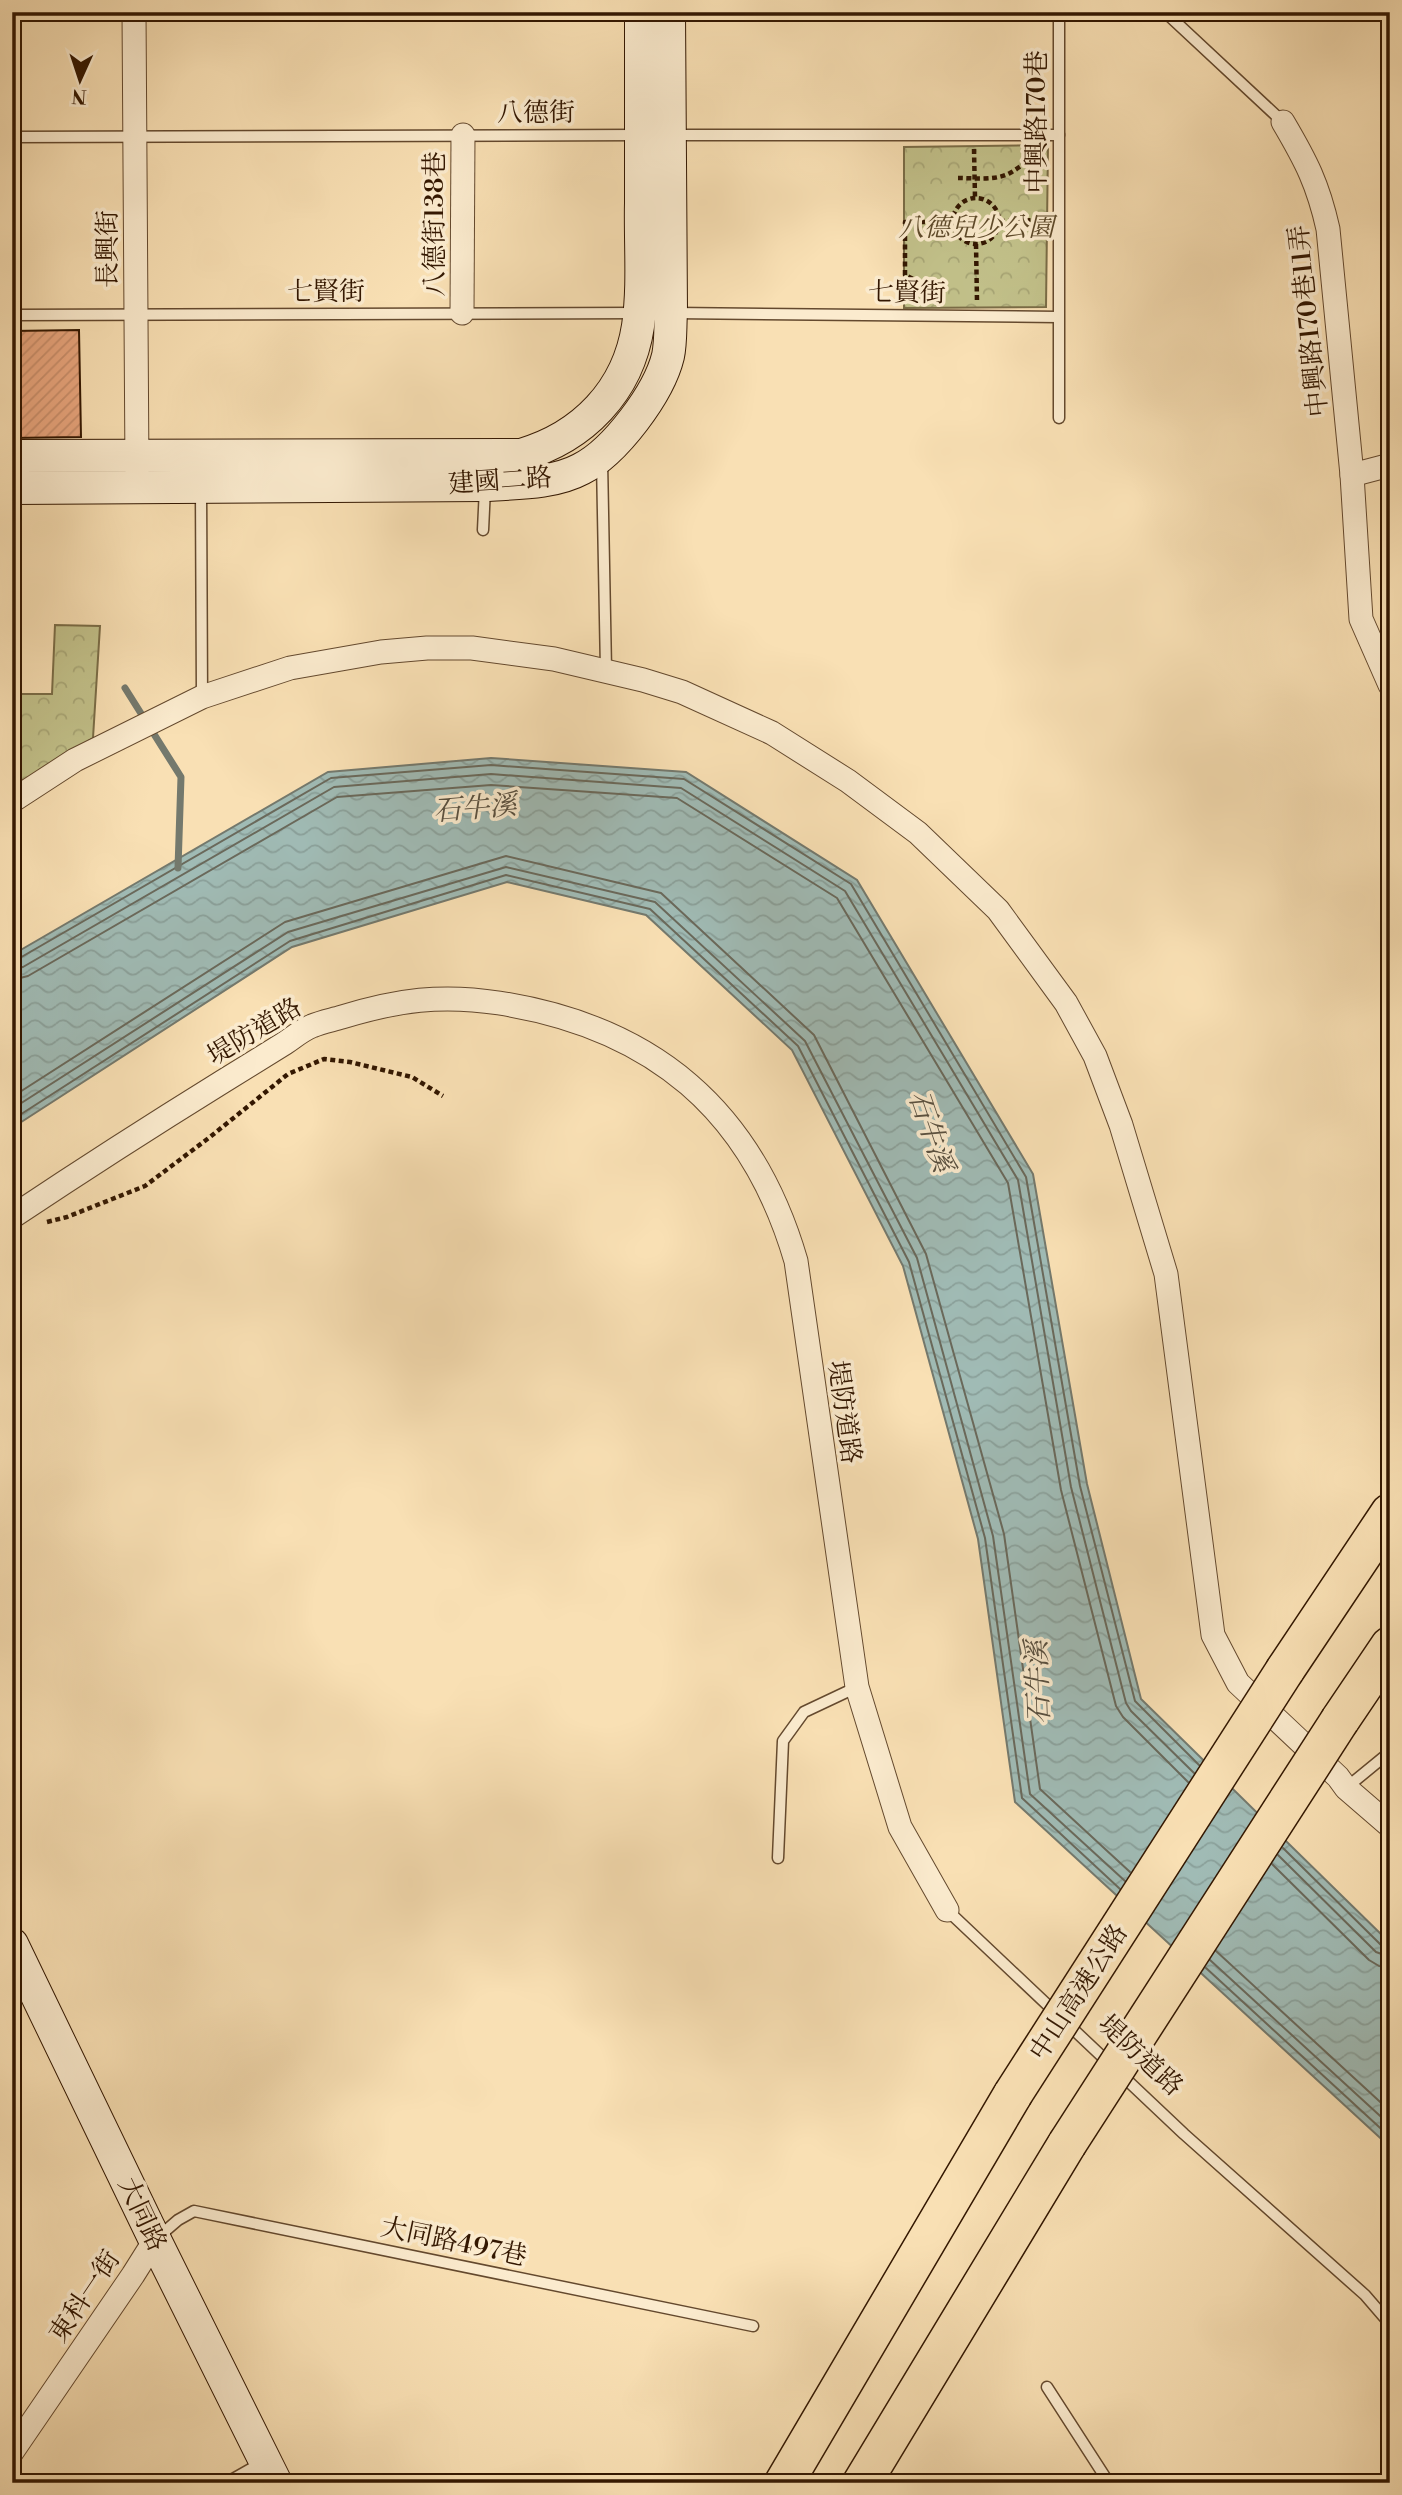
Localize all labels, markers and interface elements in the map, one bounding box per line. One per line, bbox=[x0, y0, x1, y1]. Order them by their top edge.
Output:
north arrow bbox=[46, 46, 116, 116]
street label: 中興路170巷 bbox=[1021, 50, 1053, 194]
text: N bbox=[71, 84, 87, 108]
street label: 八德街 bbox=[497, 97, 575, 129]
street label: 八德街138巷 bbox=[419, 151, 451, 297]
street label: 長興街 bbox=[92, 210, 124, 288]
park label: 八德兒少公園 bbox=[898, 212, 1058, 244]
street label: 中興路170巷11弄 bbox=[1283, 223, 1335, 418]
street label: 七賢街 bbox=[287, 276, 365, 308]
street label: 七賢街 bbox=[868, 276, 946, 310]
street label: 建國二路 bbox=[447, 461, 553, 501]
water label: 石牛溪 bbox=[432, 787, 521, 830]
street label: 堤防道路 bbox=[202, 991, 307, 1072]
water label: 石牛溪 bbox=[900, 1086, 962, 1180]
street label: 堤防道路 bbox=[821, 1358, 867, 1466]
water label: 石牛溪 bbox=[1019, 1636, 1057, 1725]
street label: 中山高速公路 bbox=[1023, 1918, 1135, 2067]
street label: 堤防道路 bbox=[1091, 2009, 1189, 2103]
street label: 大同路 bbox=[111, 2172, 173, 2257]
street label: 大同路497巷 bbox=[378, 2211, 530, 2273]
street label: 東科一街 bbox=[42, 2244, 127, 2349]

